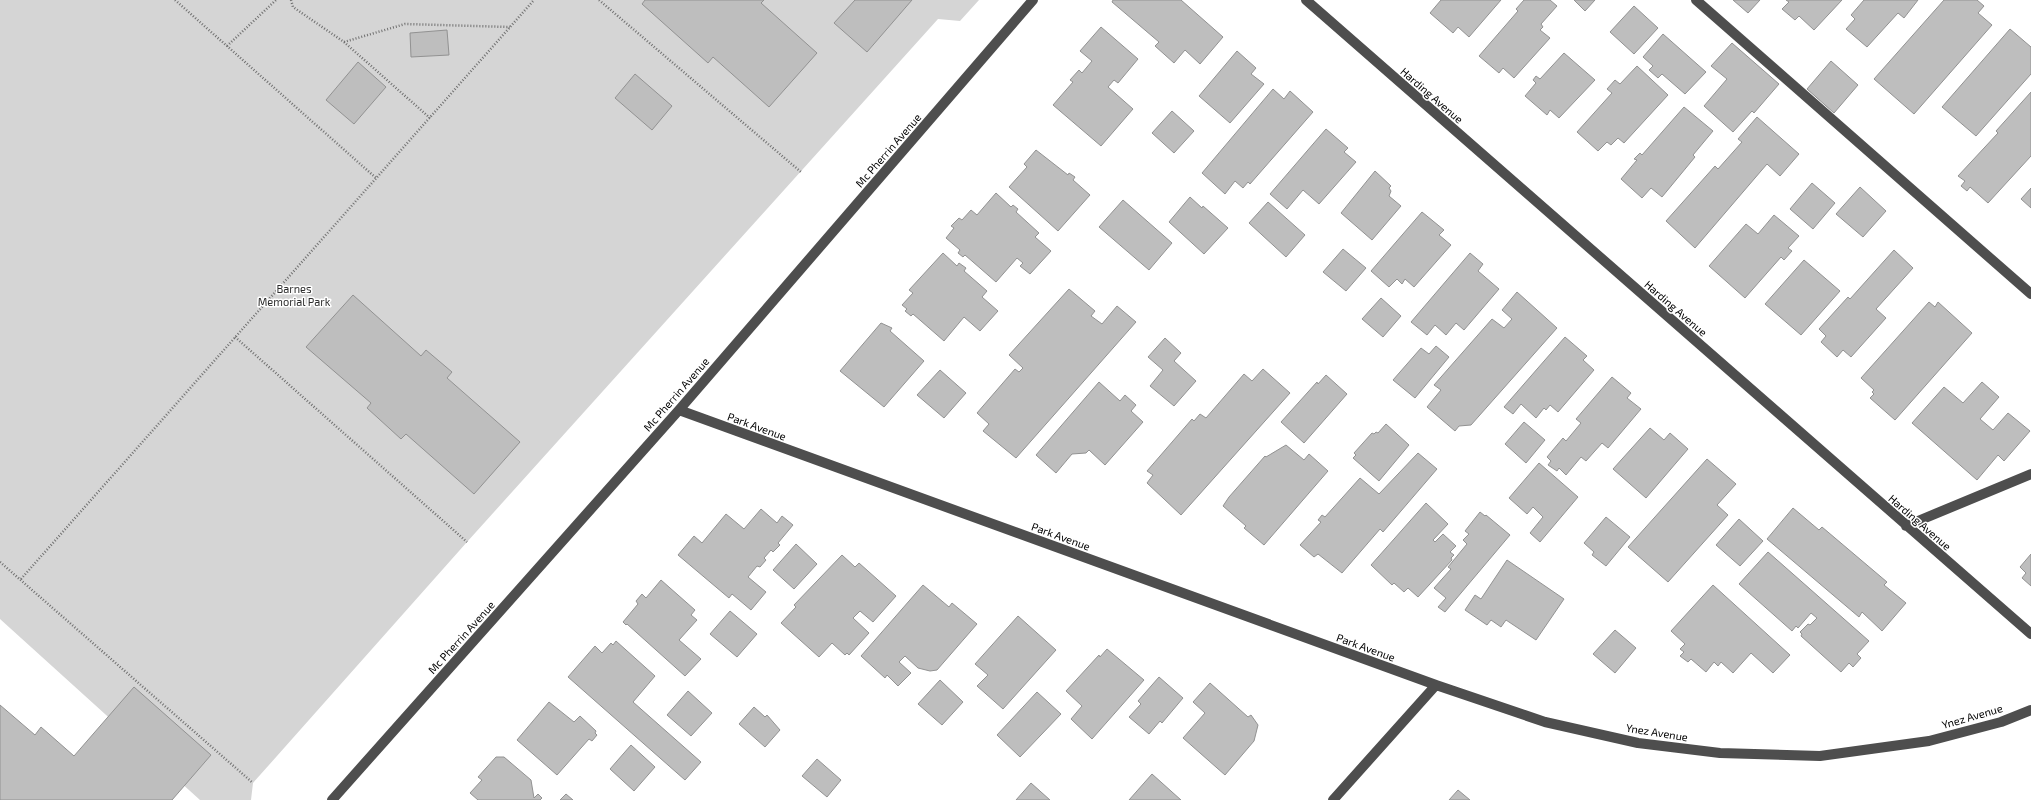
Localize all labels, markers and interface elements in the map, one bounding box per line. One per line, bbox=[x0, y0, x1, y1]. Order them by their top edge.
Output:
street label: Harding Avenue bbox=[1398, 64, 1466, 126]
street label: Mc Pherrin Avenue bbox=[853, 110, 924, 189]
street label: Harding Avenue bbox=[1642, 277, 1710, 339]
park label: Barnes Memorial Park bbox=[258, 282, 331, 308]
street label: Mc Pherrin Avenue bbox=[641, 354, 712, 433]
street label: Park Avenue bbox=[726, 409, 788, 443]
street label: Harding Avenue bbox=[1886, 491, 1954, 553]
street label: Park Avenue bbox=[1030, 519, 1092, 553]
street label: Mc Pherrin Avenue bbox=[425, 598, 497, 676]
street label: Park Avenue bbox=[1335, 630, 1397, 664]
street label: Ynez Avenue bbox=[1940, 701, 2004, 731]
street label: Ynez Avenue bbox=[1625, 721, 1689, 743]

